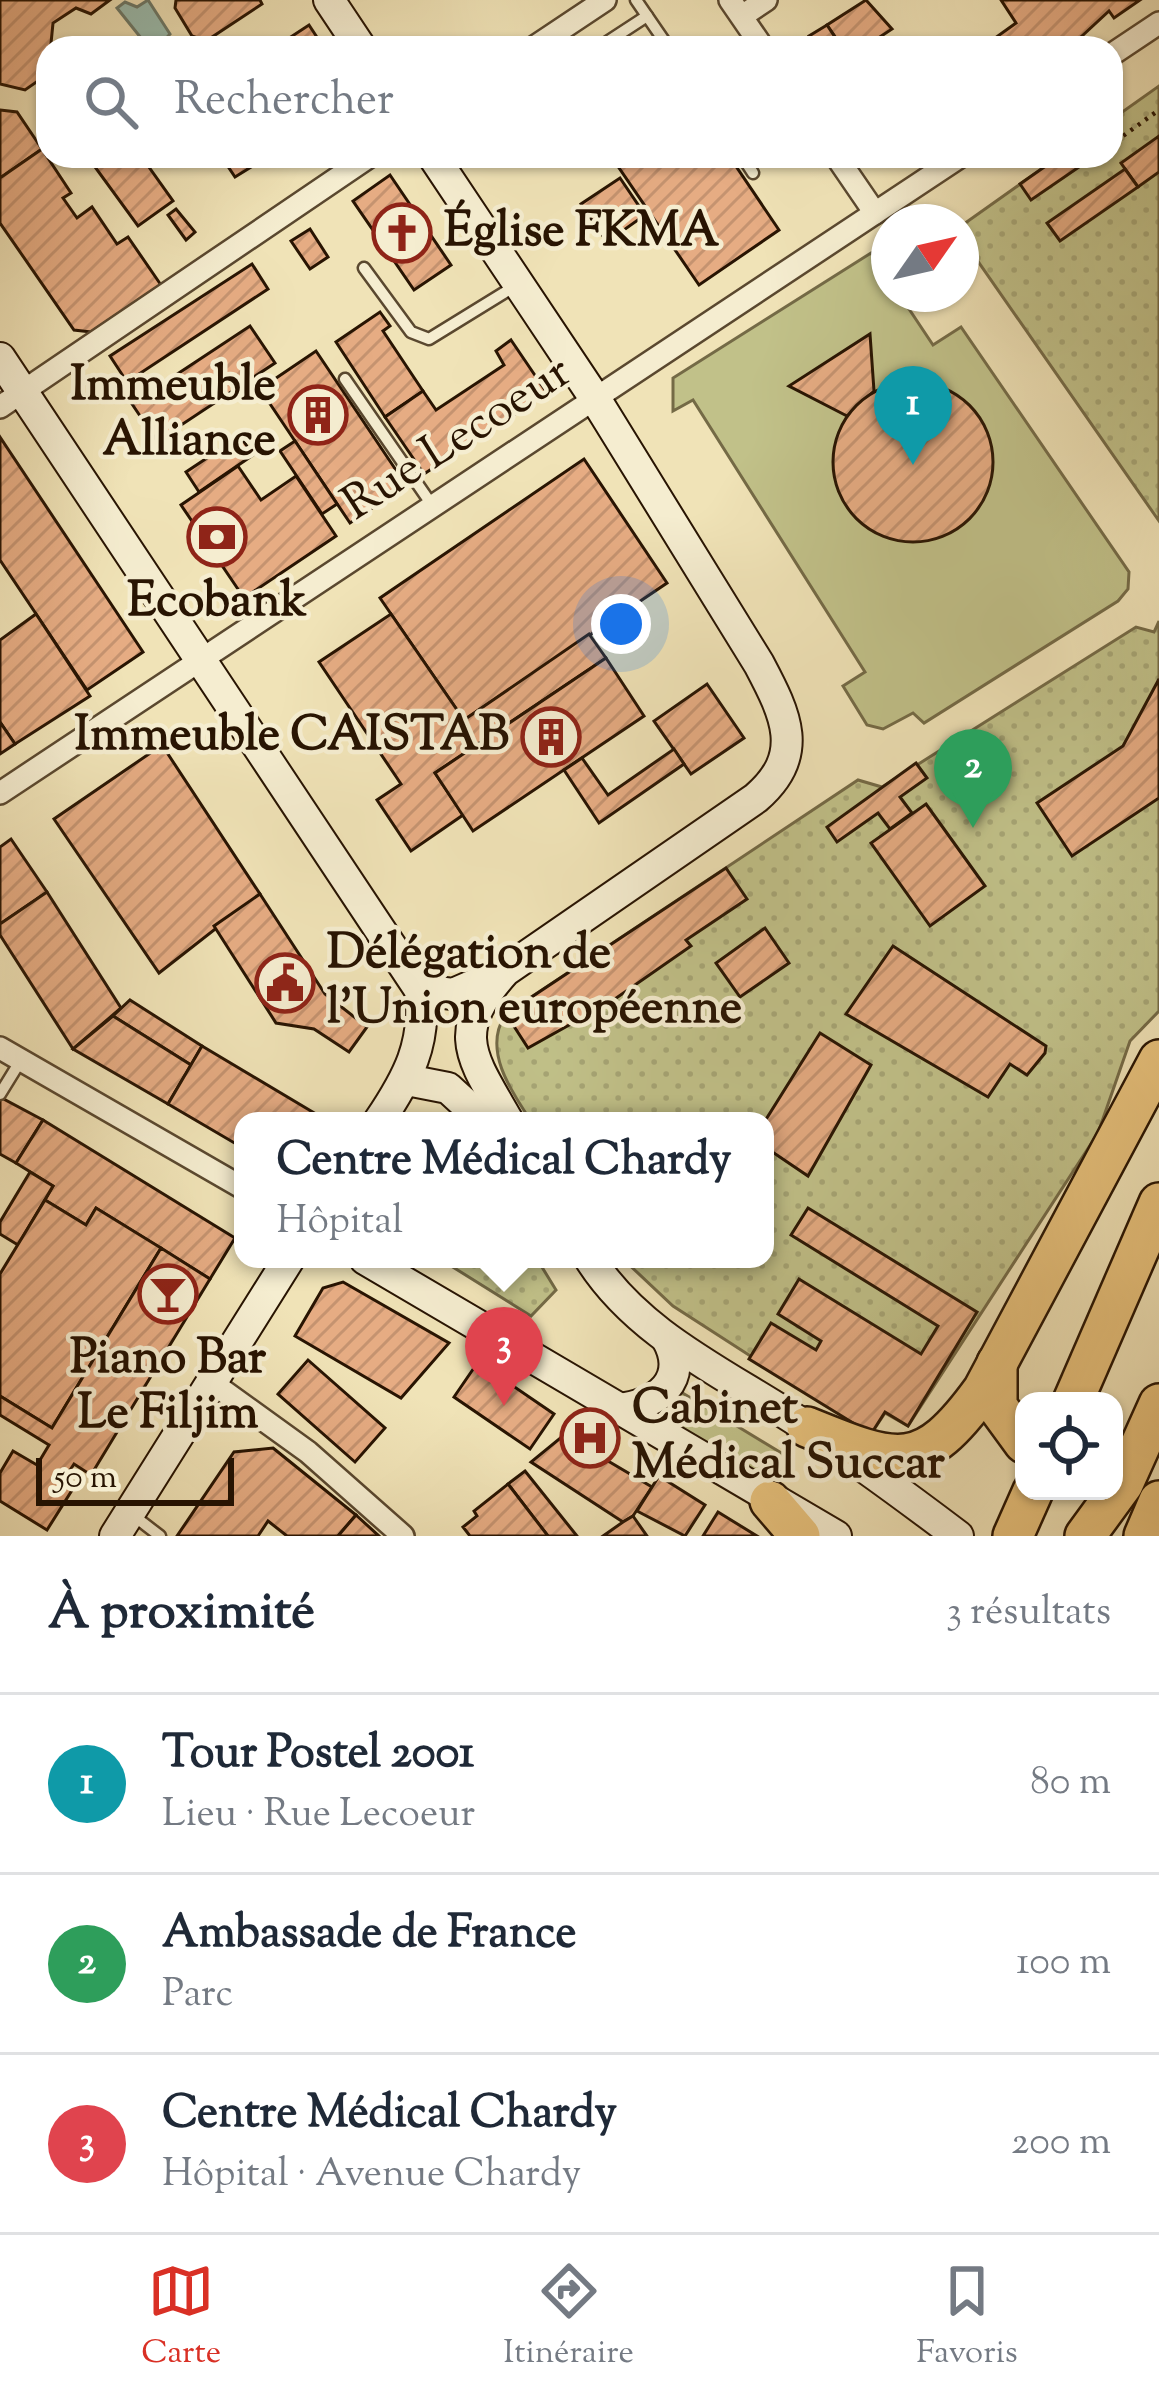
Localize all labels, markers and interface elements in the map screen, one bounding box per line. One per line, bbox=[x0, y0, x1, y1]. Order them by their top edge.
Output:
search box bbox=[36, 36, 1123, 168]
icon: search bbox=[78, 69, 144, 135]
text: Rechercher bbox=[174, 70, 394, 135]
place label: Église FKMA bbox=[444, 199, 719, 268]
church icon: Église FKMA bbox=[371, 202, 433, 264]
north arrow bbox=[871, 204, 979, 312]
street label: Rue Lecoeur bbox=[330, 340, 586, 540]
place label: Immeuble Alliance bbox=[71, 353, 276, 477]
pin: 1 bbox=[874, 366, 952, 465]
building icon: Immeuble Alliance bbox=[287, 384, 349, 446]
bank icon: Ecobank bbox=[186, 506, 248, 568]
place label: Ecobank bbox=[127, 569, 308, 638]
your location bbox=[591, 594, 651, 654]
place label: Immeuble CAISTAB bbox=[75, 703, 509, 772]
building icon: Immeuble CAISTAB bbox=[520, 706, 582, 768]
pin: 2 bbox=[934, 729, 1012, 828]
place label: Délégation de l’Union européenne bbox=[327, 921, 742, 1045]
public building icon: Délégation de l’Union européenne bbox=[254, 952, 316, 1014]
popup bbox=[234, 1112, 774, 1268]
text: Centre Médical Chardy bbox=[277, 1130, 731, 1195]
text: Hôpital bbox=[277, 1195, 403, 1251]
bar icon: Piano Bar Le Filjim bbox=[137, 1263, 199, 1325]
pin: 3 bbox=[465, 1307, 543, 1406]
place label: Piano Bar Le Filjim bbox=[70, 1326, 267, 1450]
place label: Cabinet Médical Succar bbox=[632, 1376, 946, 1500]
map controls bbox=[1015, 1392, 1123, 1500]
button: locate bbox=[1015, 1392, 1123, 1500]
hospital icon: Cabinet Médical Succar bbox=[559, 1407, 621, 1469]
scale bar bbox=[36, 1452, 234, 1505]
text: 50 m bbox=[54, 1455, 117, 1503]
text: À proximité bbox=[48, 1578, 315, 1651]
text: 3 résultats bbox=[946, 1586, 1111, 1642]
text: Tour Postel 2001 bbox=[162, 1723, 474, 1788]
text: 1 bbox=[80, 1756, 94, 1812]
text: 80 m bbox=[1030, 1756, 1111, 1812]
text: Lieu · Rue Lecoeur bbox=[162, 1788, 475, 1844]
text: Ambassade de France bbox=[162, 1903, 577, 1968]
text: 2 bbox=[78, 1936, 96, 1992]
text: 100 m bbox=[1016, 1936, 1111, 1992]
text: Parc bbox=[162, 1968, 233, 2024]
text: Centre Médical Chardy bbox=[162, 2083, 617, 2148]
text: 3 bbox=[79, 2116, 95, 2172]
text: 200 m bbox=[1011, 2116, 1111, 2172]
text: Hôpital · Avenue Chardy bbox=[162, 2148, 581, 2204]
tab: Carte bbox=[141, 2258, 221, 2378]
tab: Itinéraire bbox=[503, 2258, 634, 2378]
tab: Favoris bbox=[916, 2258, 1018, 2378]

